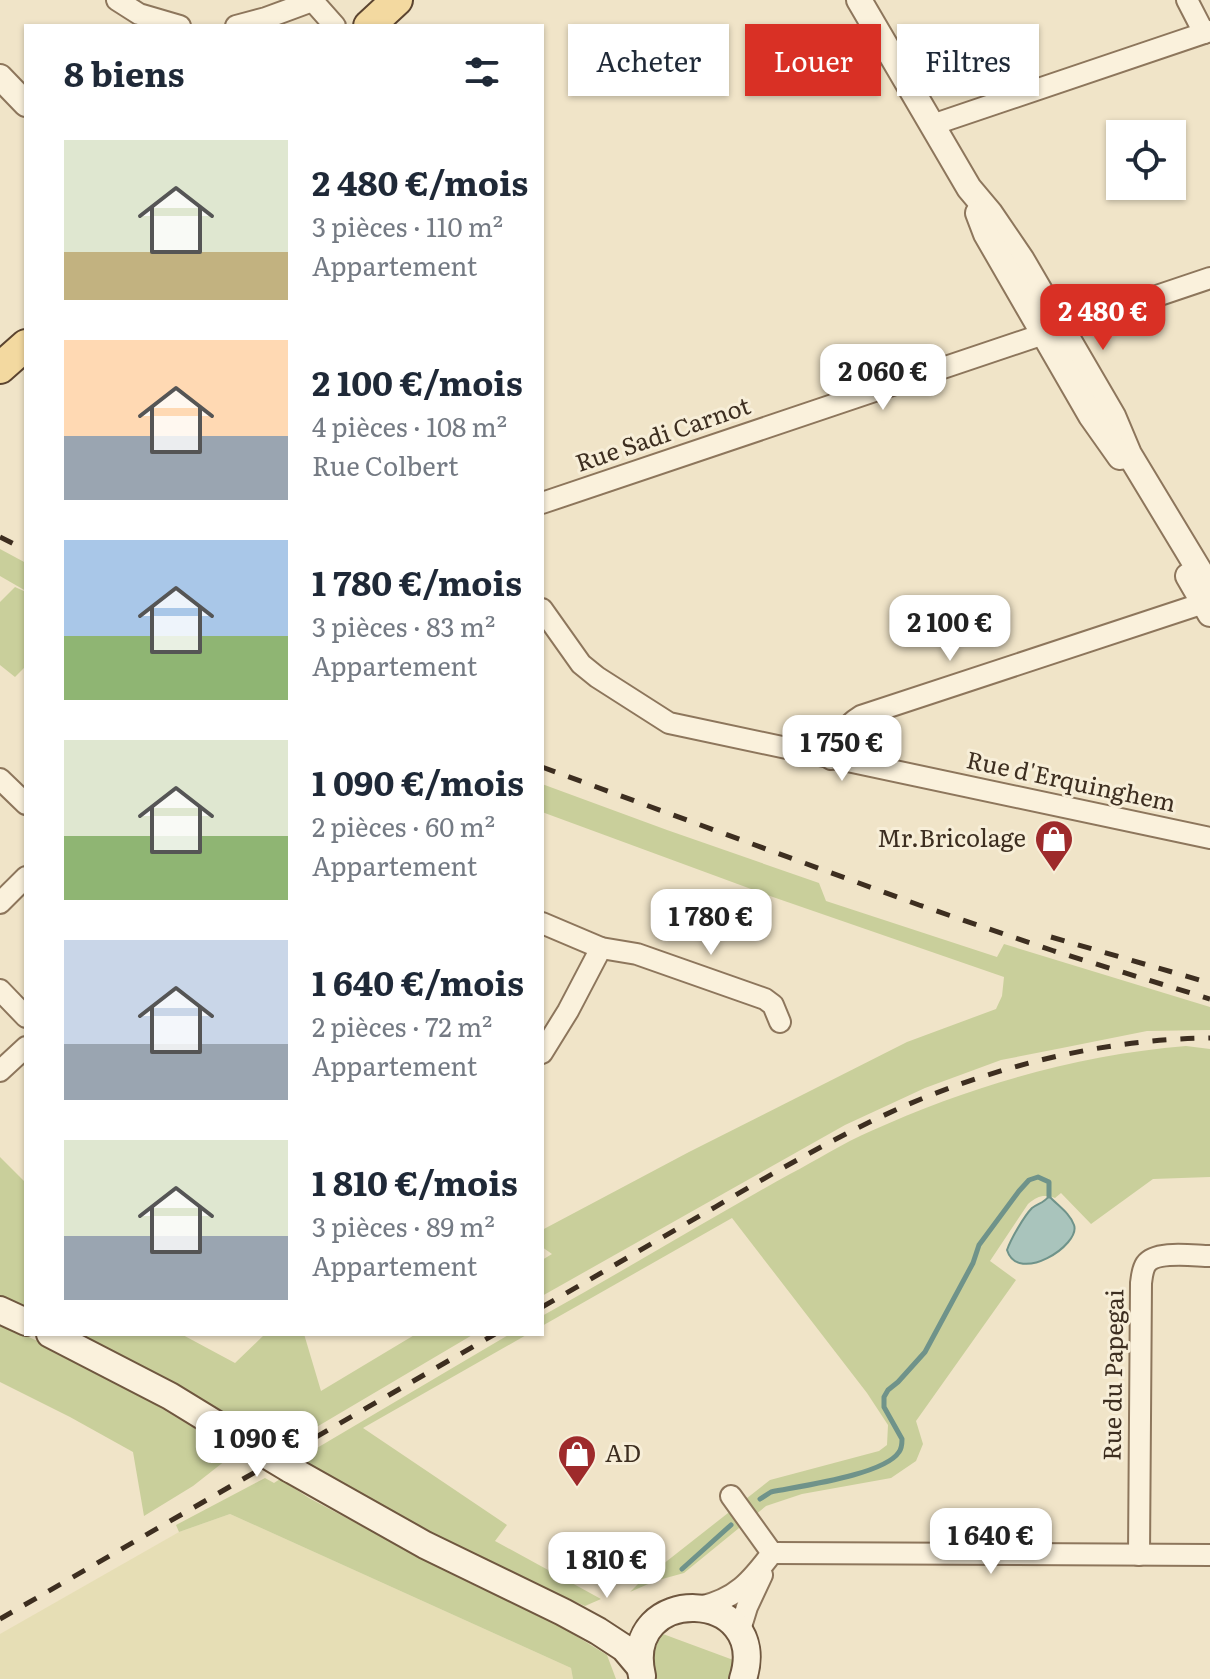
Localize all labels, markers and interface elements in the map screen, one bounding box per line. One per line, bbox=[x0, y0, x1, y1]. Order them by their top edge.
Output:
chip: Acheter bbox=[568, 24, 729, 96]
chip: Louer bbox=[745, 24, 881, 96]
chip: Filtres bbox=[897, 24, 1039, 96]
text: 8 biens bbox=[64, 47, 184, 97]
icon: filters bbox=[460, 50, 504, 94]
map controls bbox=[1106, 120, 1186, 200]
button: locate bbox=[1106, 120, 1186, 200]
text: 2 480 €/mois bbox=[312, 156, 528, 206]
icon: home bbox=[128, 172, 224, 268]
text: 3 pièces · 110 m² bbox=[312, 206, 503, 245]
text: Appartement bbox=[312, 245, 477, 284]
pin: 2 480 € bbox=[1029, 284, 1177, 352]
text: 2 480 € bbox=[1058, 290, 1148, 329]
pin: 2 060 € bbox=[809, 344, 957, 412]
text: 2 060 € bbox=[838, 350, 928, 389]
text: 2 100 €/mois bbox=[312, 356, 523, 406]
icon: home bbox=[128, 372, 224, 468]
street label: Rue Sadi Carnot bbox=[570, 386, 755, 479]
text: 4 pièces · 108 m² bbox=[312, 406, 507, 445]
text: Rue Colbert bbox=[312, 445, 458, 484]
text: 1 780 €/mois bbox=[312, 556, 522, 606]
icon: home bbox=[128, 572, 224, 668]
pin: 2 100 € bbox=[876, 595, 1024, 663]
text: 2 100 € bbox=[907, 601, 993, 640]
text: 3 pièces · 83 m² bbox=[312, 606, 495, 645]
text: Appartement bbox=[312, 645, 477, 684]
pin: 1 750 € bbox=[768, 715, 916, 783]
text: 1 750 € bbox=[800, 721, 884, 760]
street label: Rue d'Erquinghem bbox=[964, 740, 1179, 819]
text: 1 090 €/mois bbox=[312, 756, 524, 806]
icon: home bbox=[128, 772, 224, 868]
text: 2 pièces · 60 m² bbox=[312, 806, 495, 845]
shop icon: Mr.Bricolage bbox=[1033, 818, 1075, 873]
place label: Mr.Bricolage bbox=[877, 819, 1026, 854]
text: Appartement bbox=[312, 845, 477, 884]
pin: 1 780 € bbox=[637, 889, 785, 957]
text: 1 780 € bbox=[669, 895, 753, 934]
text: 1 640 €/mois bbox=[312, 956, 524, 1006]
icon: home bbox=[128, 972, 224, 1068]
text: 2 pièces · 72 m² bbox=[312, 1006, 492, 1045]
text: Appartement bbox=[312, 1045, 477, 1084]
text: 1 810 €/mois bbox=[312, 1156, 518, 1206]
icon: home bbox=[128, 1172, 224, 1268]
text: 3 pièces · 89 m² bbox=[312, 1206, 495, 1245]
text: Appartement bbox=[312, 1245, 477, 1284]
street label: Rue du Papegai bbox=[1093, 1289, 1130, 1461]
pin: 1 090 € bbox=[183, 1411, 331, 1479]
text: 1 090 € bbox=[214, 1417, 300, 1456]
shop icon: AD bbox=[556, 1433, 598, 1488]
place label: AD bbox=[605, 1434, 641, 1469]
pin: 1 640 € bbox=[917, 1508, 1065, 1576]
text: 1 640 € bbox=[948, 1514, 1034, 1553]
pin: 1 810 € bbox=[533, 1532, 681, 1600]
text: 1 810 € bbox=[566, 1538, 648, 1577]

